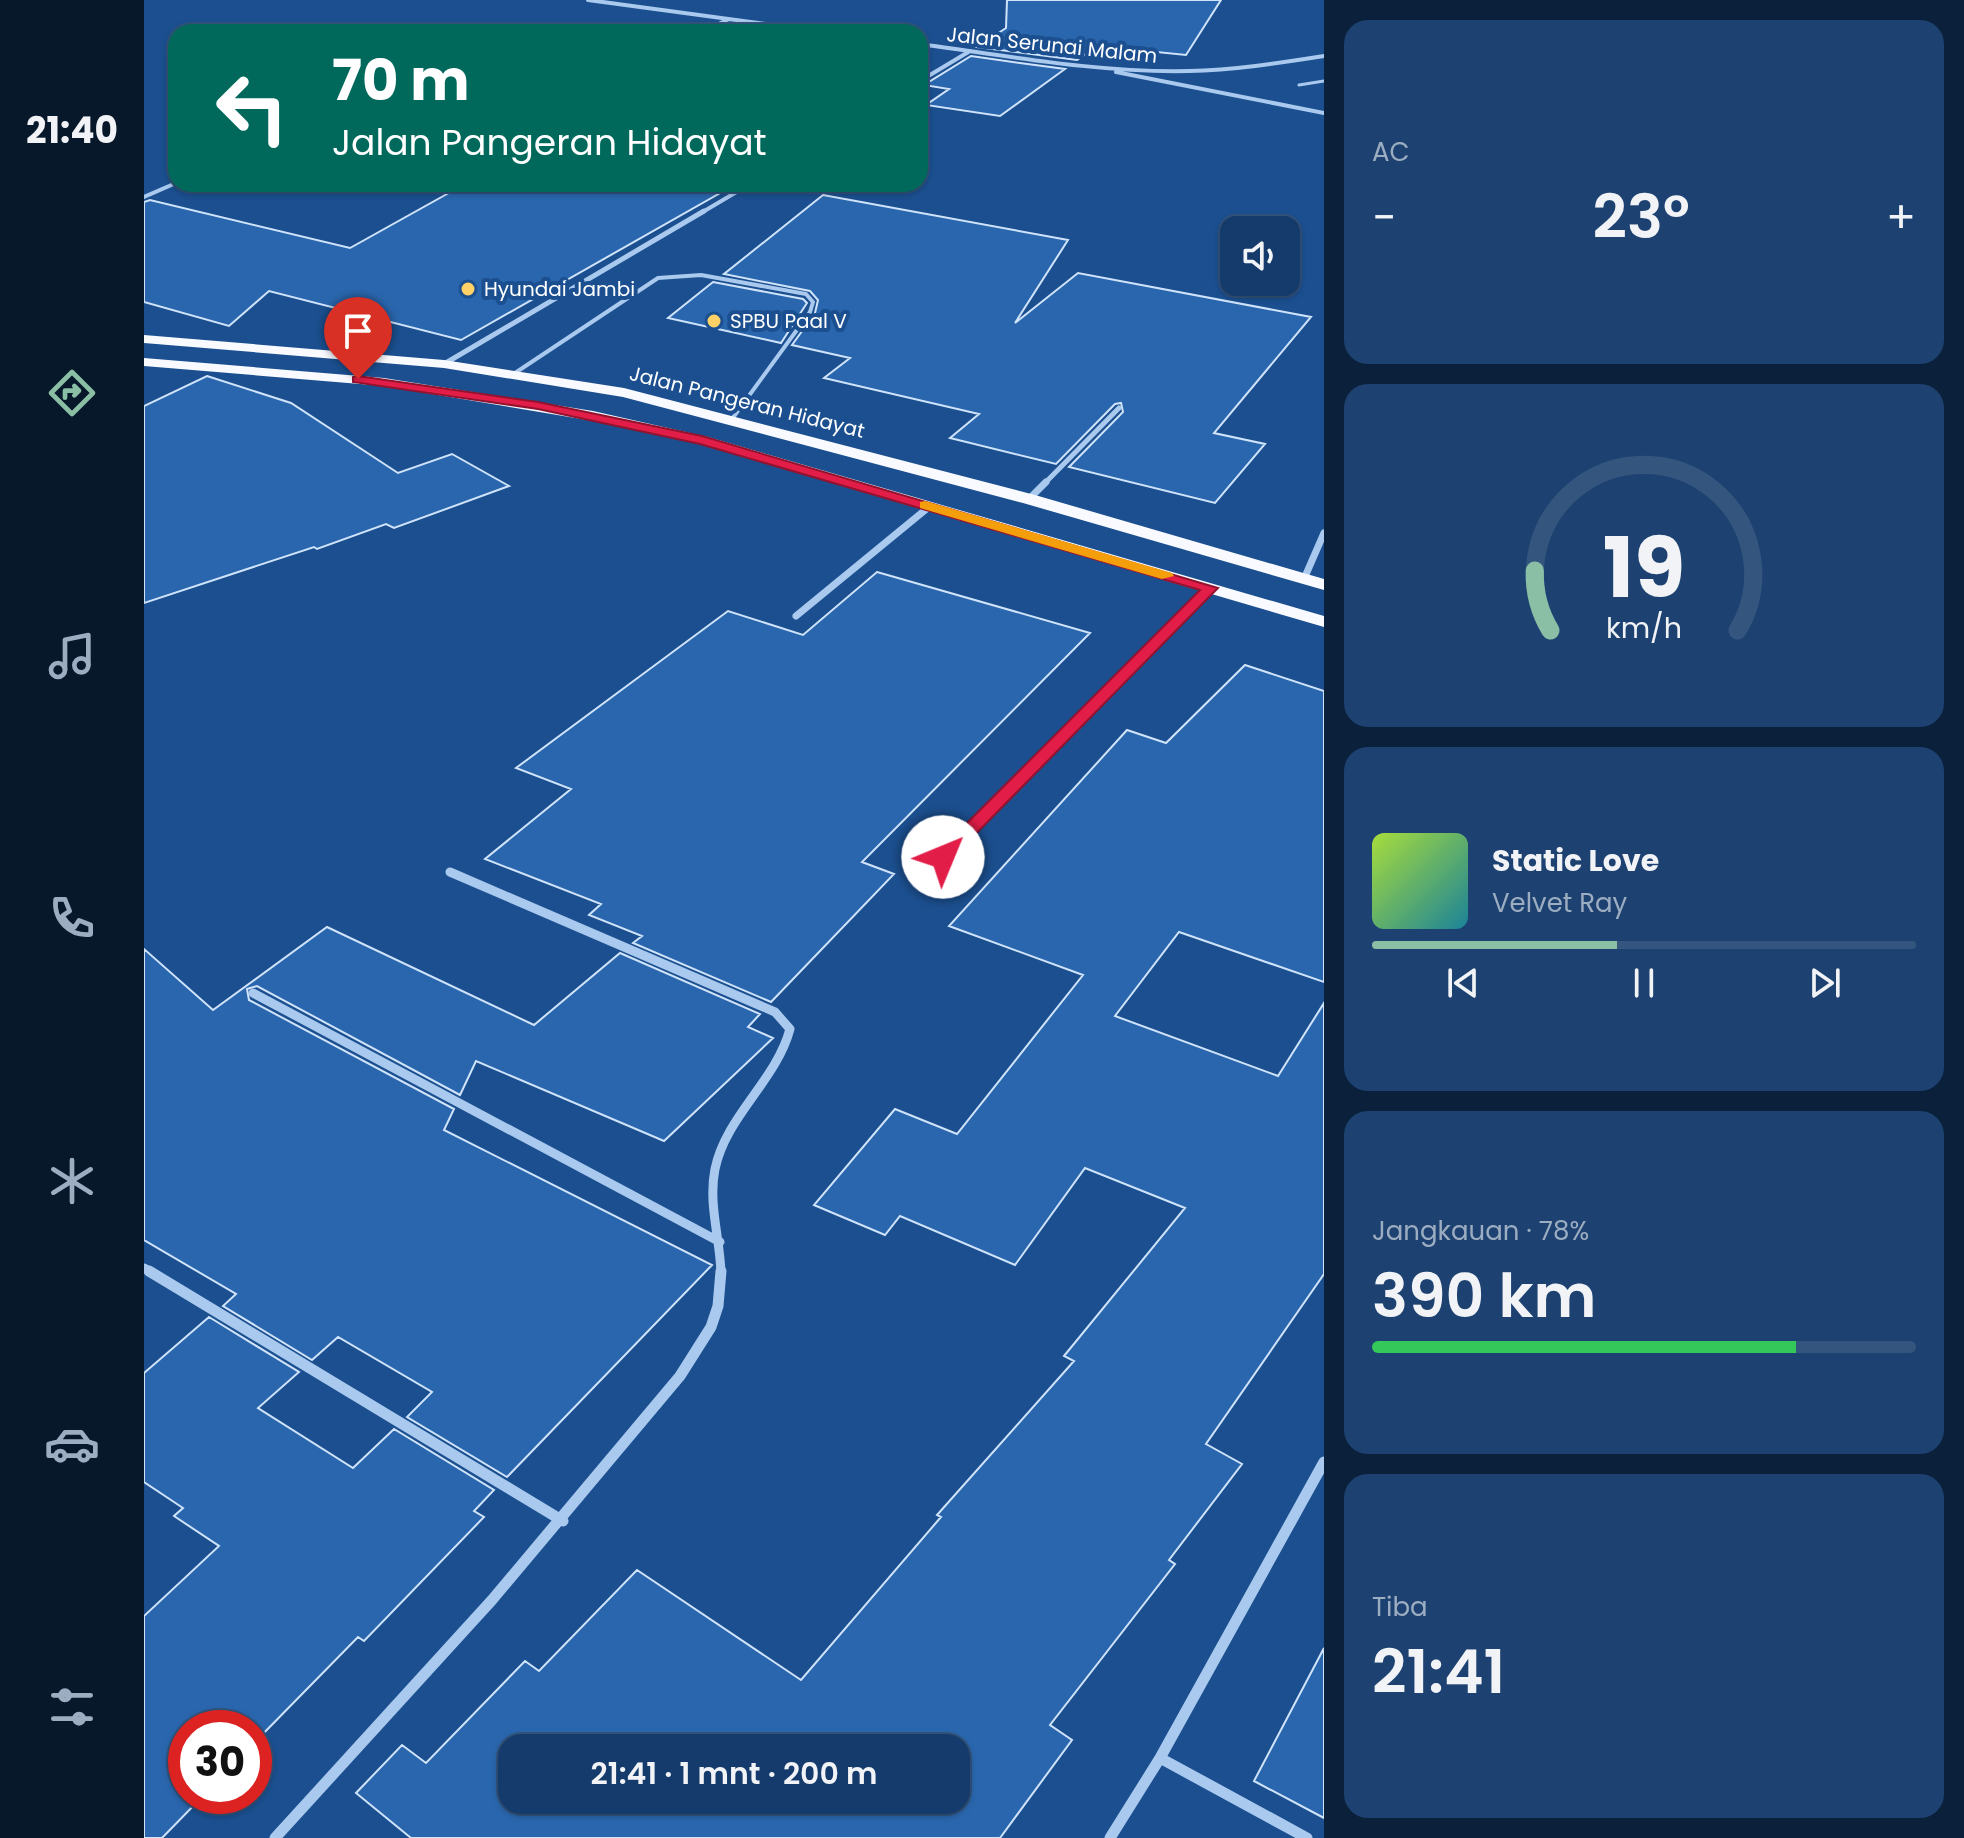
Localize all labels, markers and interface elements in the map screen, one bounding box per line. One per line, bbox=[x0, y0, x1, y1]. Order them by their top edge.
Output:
street label: Jalan Serunai Malam bbox=[945, 20, 1159, 70]
text: 70 m bbox=[332, 41, 470, 120]
icon: left bbox=[200, 56, 304, 160]
text: 21:40 bbox=[26, 105, 118, 156]
text: Jalan Pangeran Hidayat bbox=[332, 117, 767, 168]
text: AC bbox=[1372, 134, 1410, 170]
text: 23° bbox=[1593, 175, 1690, 259]
text: − bbox=[1372, 187, 1396, 248]
text: + bbox=[1886, 187, 1916, 248]
map controls bbox=[1220, 216, 1300, 296]
button: sound bbox=[1220, 216, 1300, 296]
place label: Hyundai Jambi bbox=[484, 275, 635, 303]
marker: Hyundai Jambi bbox=[459, 280, 477, 298]
pin bbox=[324, 297, 392, 379]
place label: SPBU Paal V bbox=[730, 307, 847, 335]
icon: arrive bbox=[336, 309, 380, 353]
marker: SPBU Paal V bbox=[705, 312, 723, 330]
street label: Jalan Pangeran Hidayat bbox=[626, 359, 868, 445]
icon: directions bbox=[44, 365, 100, 421]
text: 19 bbox=[1603, 510, 1685, 626]
text: km/h bbox=[1606, 609, 1682, 649]
icon: music bbox=[44, 628, 100, 684]
position arrow bbox=[901, 815, 985, 899]
text: Static Love bbox=[1492, 839, 1659, 882]
text: Velvet Ray bbox=[1492, 885, 1627, 921]
icon: phone bbox=[44, 890, 100, 946]
icon: previous bbox=[1441, 961, 1485, 1005]
icon: pause bbox=[1622, 961, 1666, 1005]
icon: next bbox=[1803, 961, 1847, 1005]
icon: climate bbox=[44, 1153, 100, 1209]
text: Jangkauan · 78% bbox=[1372, 1213, 1589, 1249]
text: 390 km bbox=[1372, 1254, 1596, 1338]
icon: car bbox=[44, 1416, 100, 1472]
text: Tiba bbox=[1372, 1589, 1428, 1625]
text: 21:41 bbox=[1372, 1630, 1505, 1714]
icon: filters bbox=[44, 1679, 100, 1735]
speed limit sign: 30 bbox=[168, 1710, 272, 1814]
text: 21:41 · 1 mnt · 200 m bbox=[591, 1752, 877, 1795]

